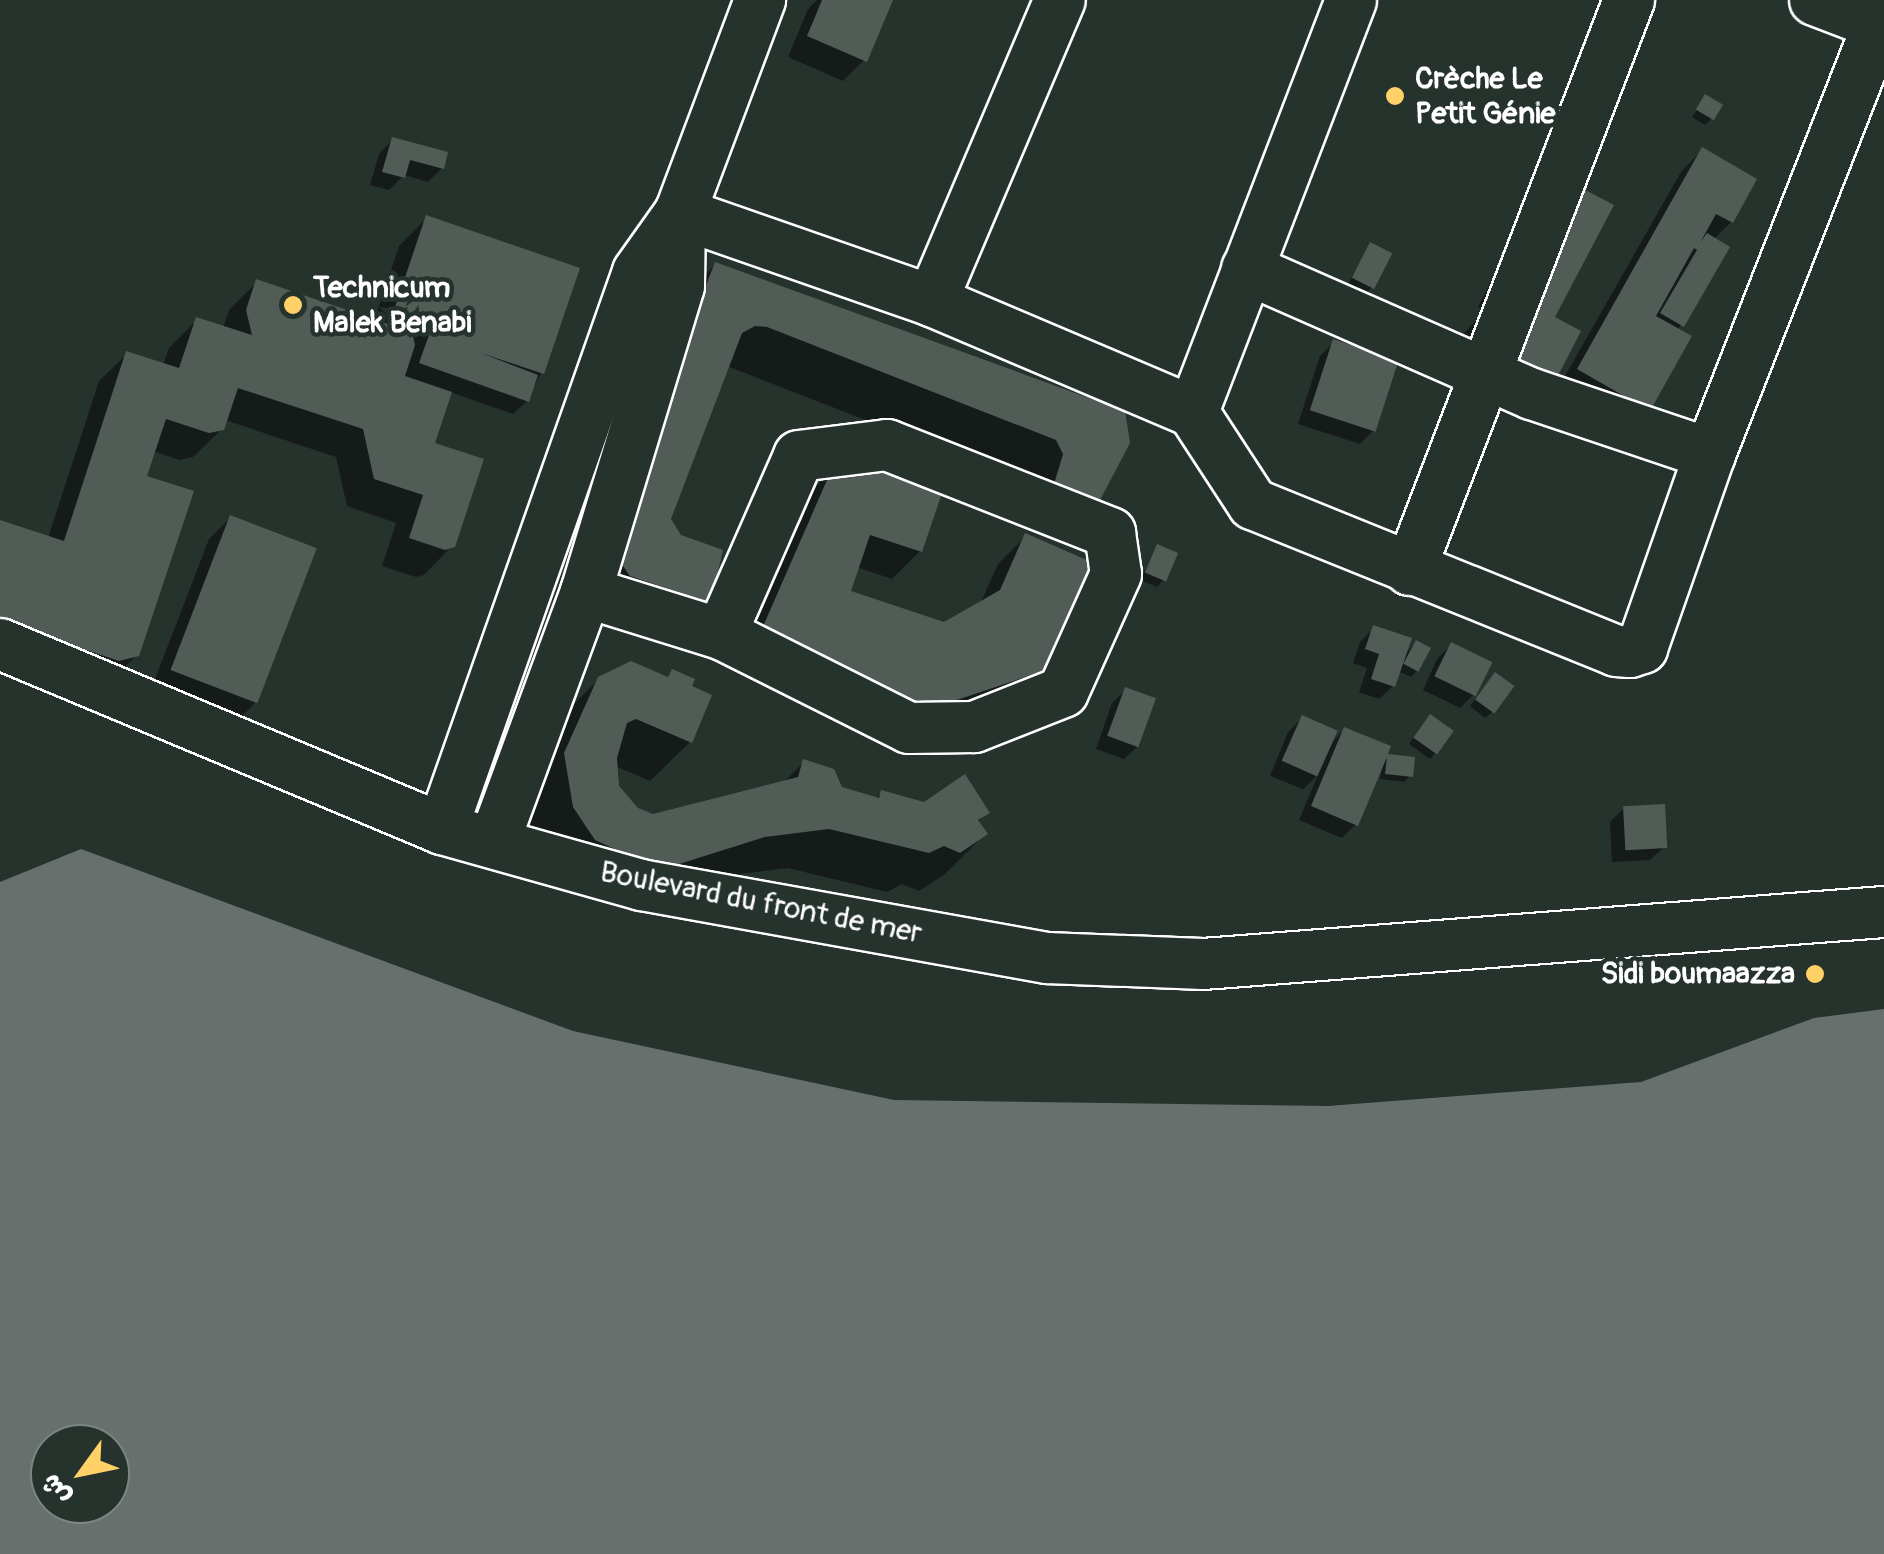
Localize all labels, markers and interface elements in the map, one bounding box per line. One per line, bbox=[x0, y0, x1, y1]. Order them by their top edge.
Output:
place label: Crèche Le Petit Génie bbox=[1415, 61, 1555, 132]
marker: Crèche Le Petit Génie bbox=[1384, 85, 1406, 107]
place label: Technicum Malek Benabi bbox=[313, 270, 472, 340]
marker: Technicum Malek Benabi bbox=[282, 294, 304, 316]
street label: Boulevard du front de mer bbox=[597, 854, 925, 952]
place label: Sidi boumaazza bbox=[1601, 956, 1795, 992]
marker: Sidi boumaazza bbox=[1804, 963, 1826, 985]
north arrow bbox=[30, 1424, 130, 1524]
text: ش bbox=[33, 1467, 79, 1512]

